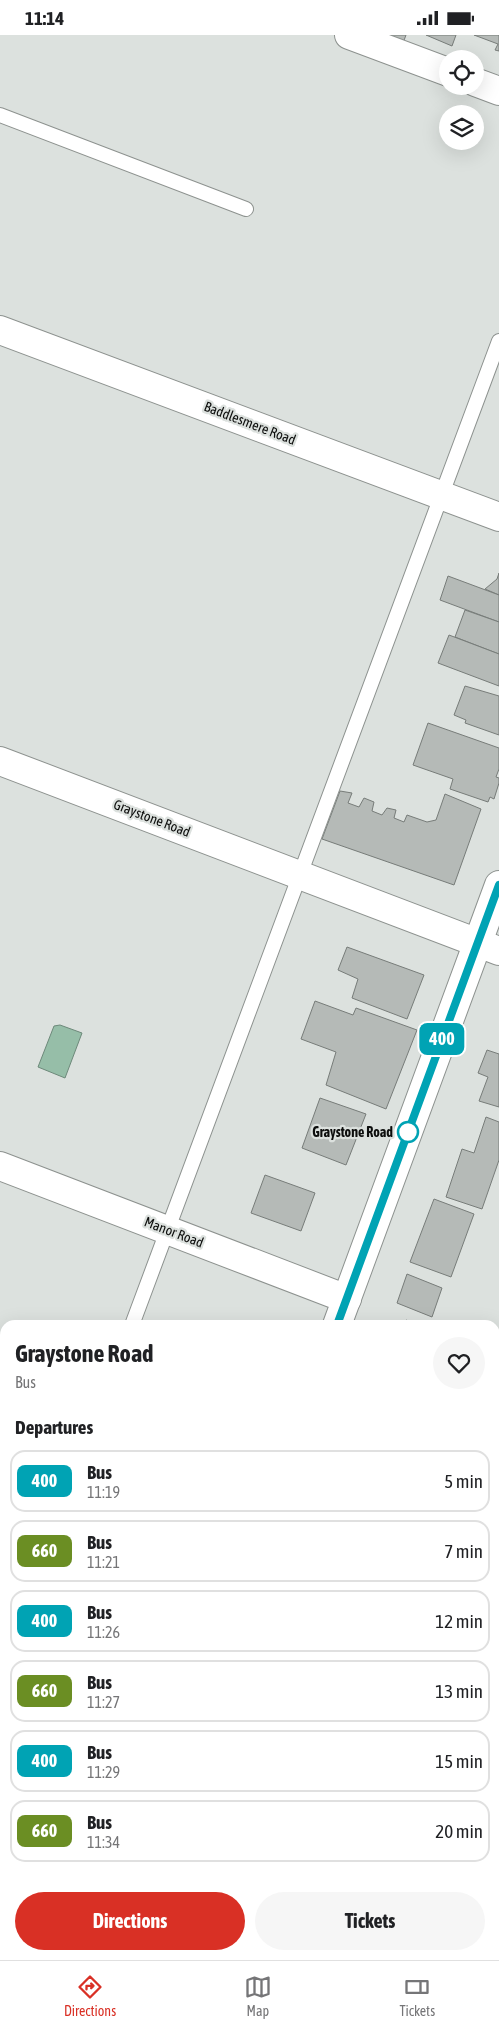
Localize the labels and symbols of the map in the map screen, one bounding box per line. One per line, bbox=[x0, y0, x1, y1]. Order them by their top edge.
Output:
street label: Baddlesmere Road bbox=[202, 398, 298, 448]
street label: Graystone Road bbox=[111, 796, 193, 840]
line badge: 400 bbox=[413, 1023, 471, 1055]
marker: Graystone Road bbox=[397, 1121, 419, 1143]
place label: Graystone Road bbox=[312, 1124, 393, 1140]
street label: Manor Road bbox=[142, 1213, 206, 1251]

